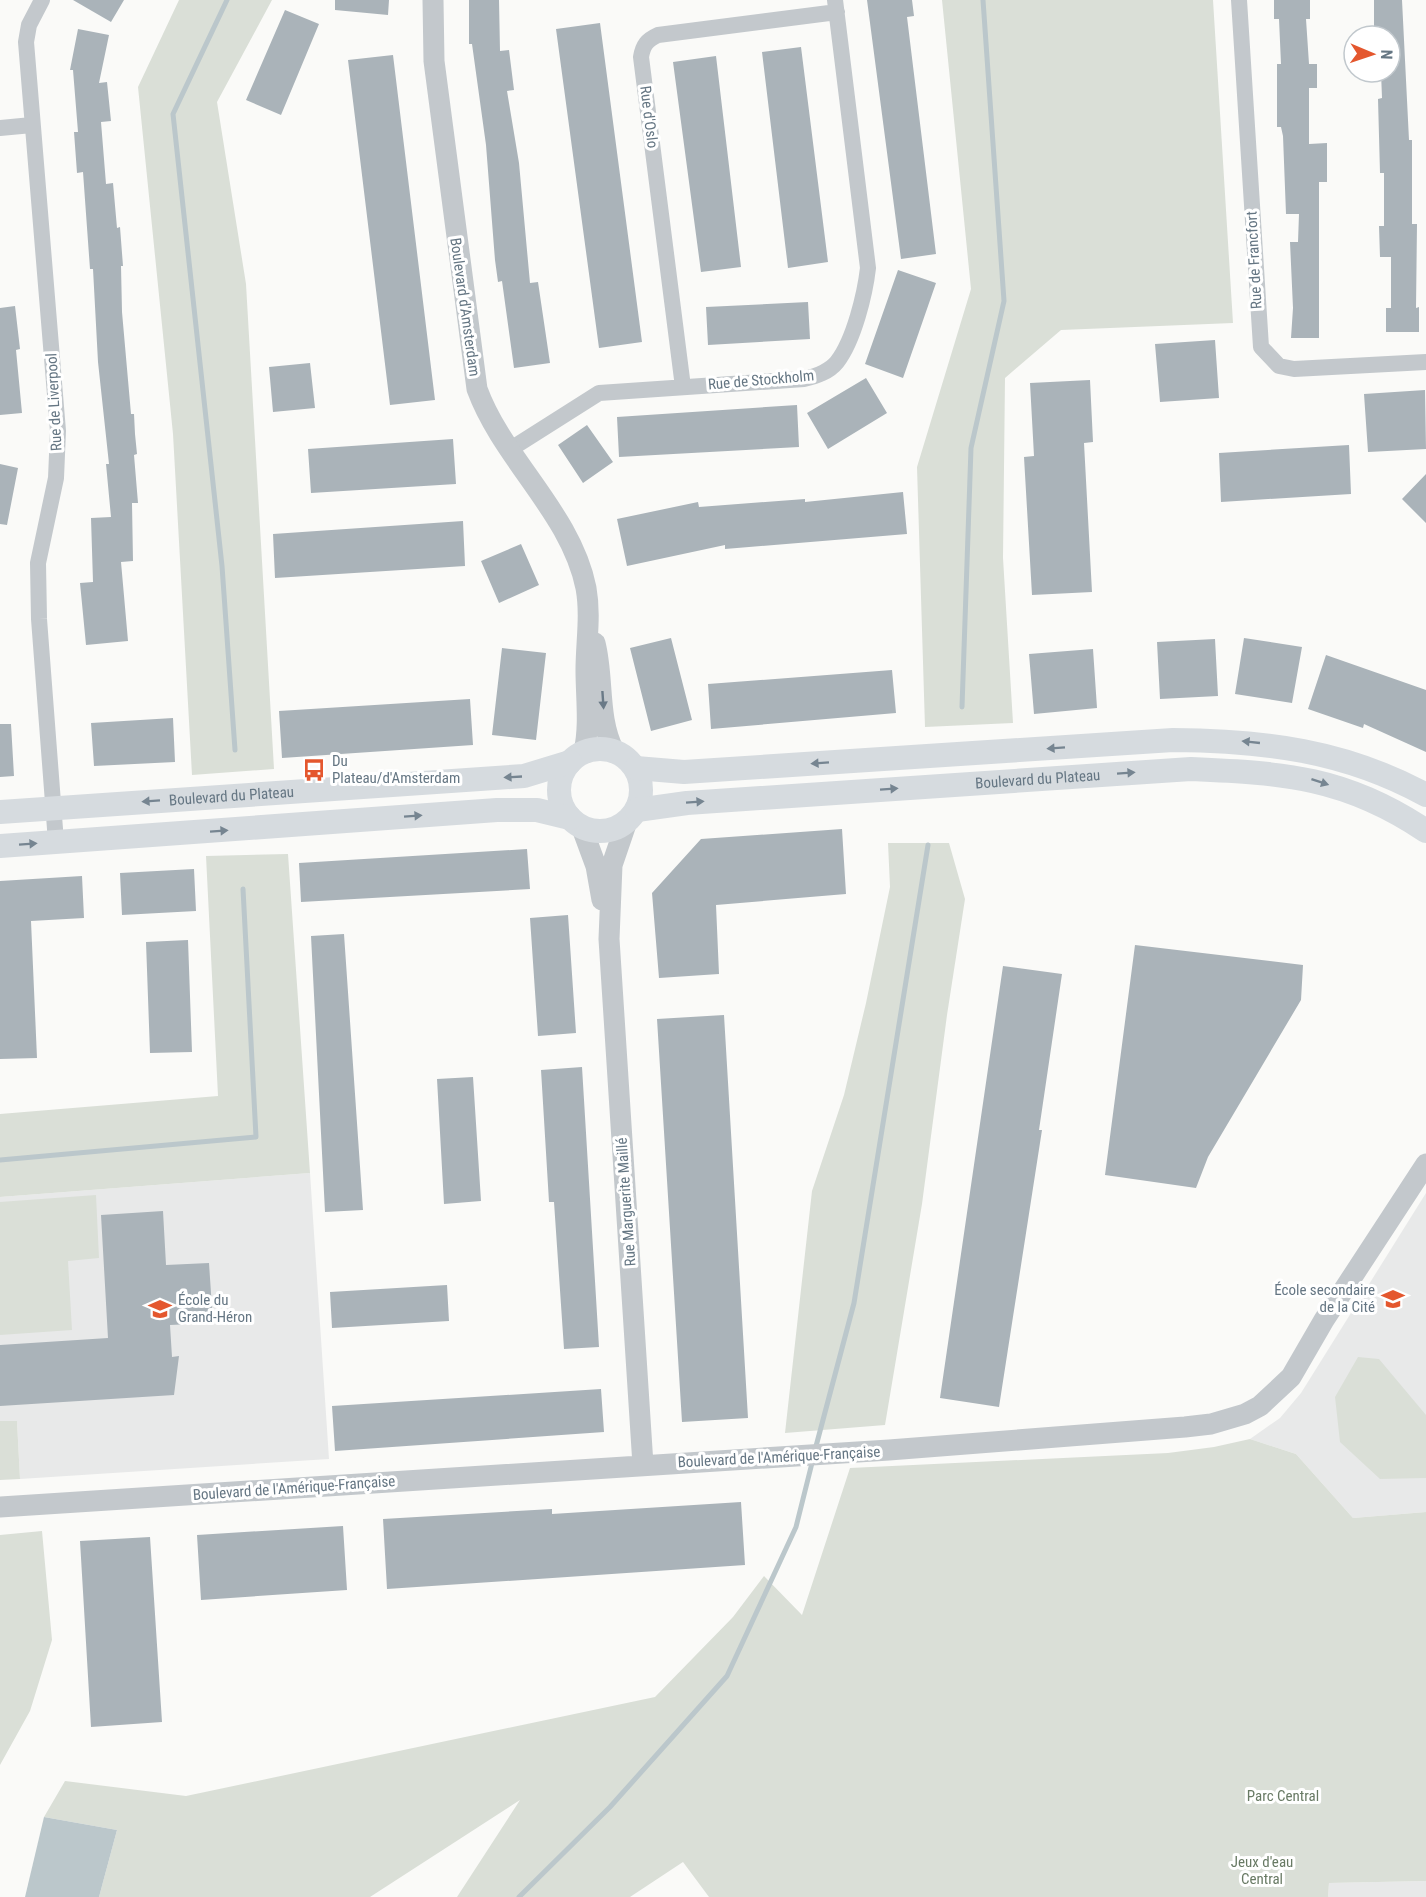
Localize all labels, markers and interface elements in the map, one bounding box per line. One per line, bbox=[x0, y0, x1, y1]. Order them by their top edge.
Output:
north arrow bbox=[1342, 24, 1402, 84]
text: N bbox=[1377, 49, 1396, 60]
street label: Rue d'Oslo bbox=[636, 85, 662, 149]
street label: Rue de Francfort bbox=[1242, 211, 1266, 309]
street label: Boulevard d'Amsterdam bbox=[446, 236, 484, 378]
street label: Rue de Liverpool bbox=[42, 353, 66, 451]
street label: Rue de Stockholm bbox=[707, 366, 815, 394]
one-way arrow bbox=[598, 690, 608, 709]
one-way arrow bbox=[1241, 737, 1260, 747]
one-way arrow bbox=[1047, 743, 1066, 752]
place label: Du Plateau/d'Amsterdam bbox=[332, 752, 460, 787]
bus stop icon: Du Plateau/d'Amsterdam bbox=[301, 757, 327, 783]
one-way arrow bbox=[810, 758, 829, 767]
street label: Boulevard du Plateau bbox=[975, 766, 1101, 793]
one-way arrow bbox=[1116, 768, 1135, 778]
one-way arrow bbox=[504, 772, 523, 781]
one-way arrow bbox=[1311, 778, 1329, 787]
street label: Boulevard du Plateau bbox=[168, 783, 295, 809]
one-way arrow bbox=[880, 784, 899, 794]
one-way arrow bbox=[142, 796, 161, 806]
one-way arrow bbox=[685, 798, 704, 807]
one-way arrow bbox=[404, 812, 423, 821]
one-way arrow bbox=[209, 826, 228, 835]
one-way arrow bbox=[18, 839, 37, 849]
street label: Rue Marguerite Maillé bbox=[613, 1137, 639, 1267]
place label: École secondaire de la Cité bbox=[1274, 1281, 1375, 1316]
school or university icon: École secondaire de la Cité bbox=[1380, 1286, 1406, 1312]
place label: École du Grand-Héron bbox=[178, 1291, 252, 1326]
school or university icon: École du Grand-Héron bbox=[147, 1296, 173, 1322]
street label: Boulevard de l'Amérique-Française bbox=[677, 1443, 881, 1471]
street label: Boulevard de l'Amérique-Française bbox=[192, 1472, 396, 1504]
park label: Parc Central bbox=[1247, 1787, 1319, 1805]
park label: Jeux d'eau Central bbox=[1231, 1853, 1293, 1888]

